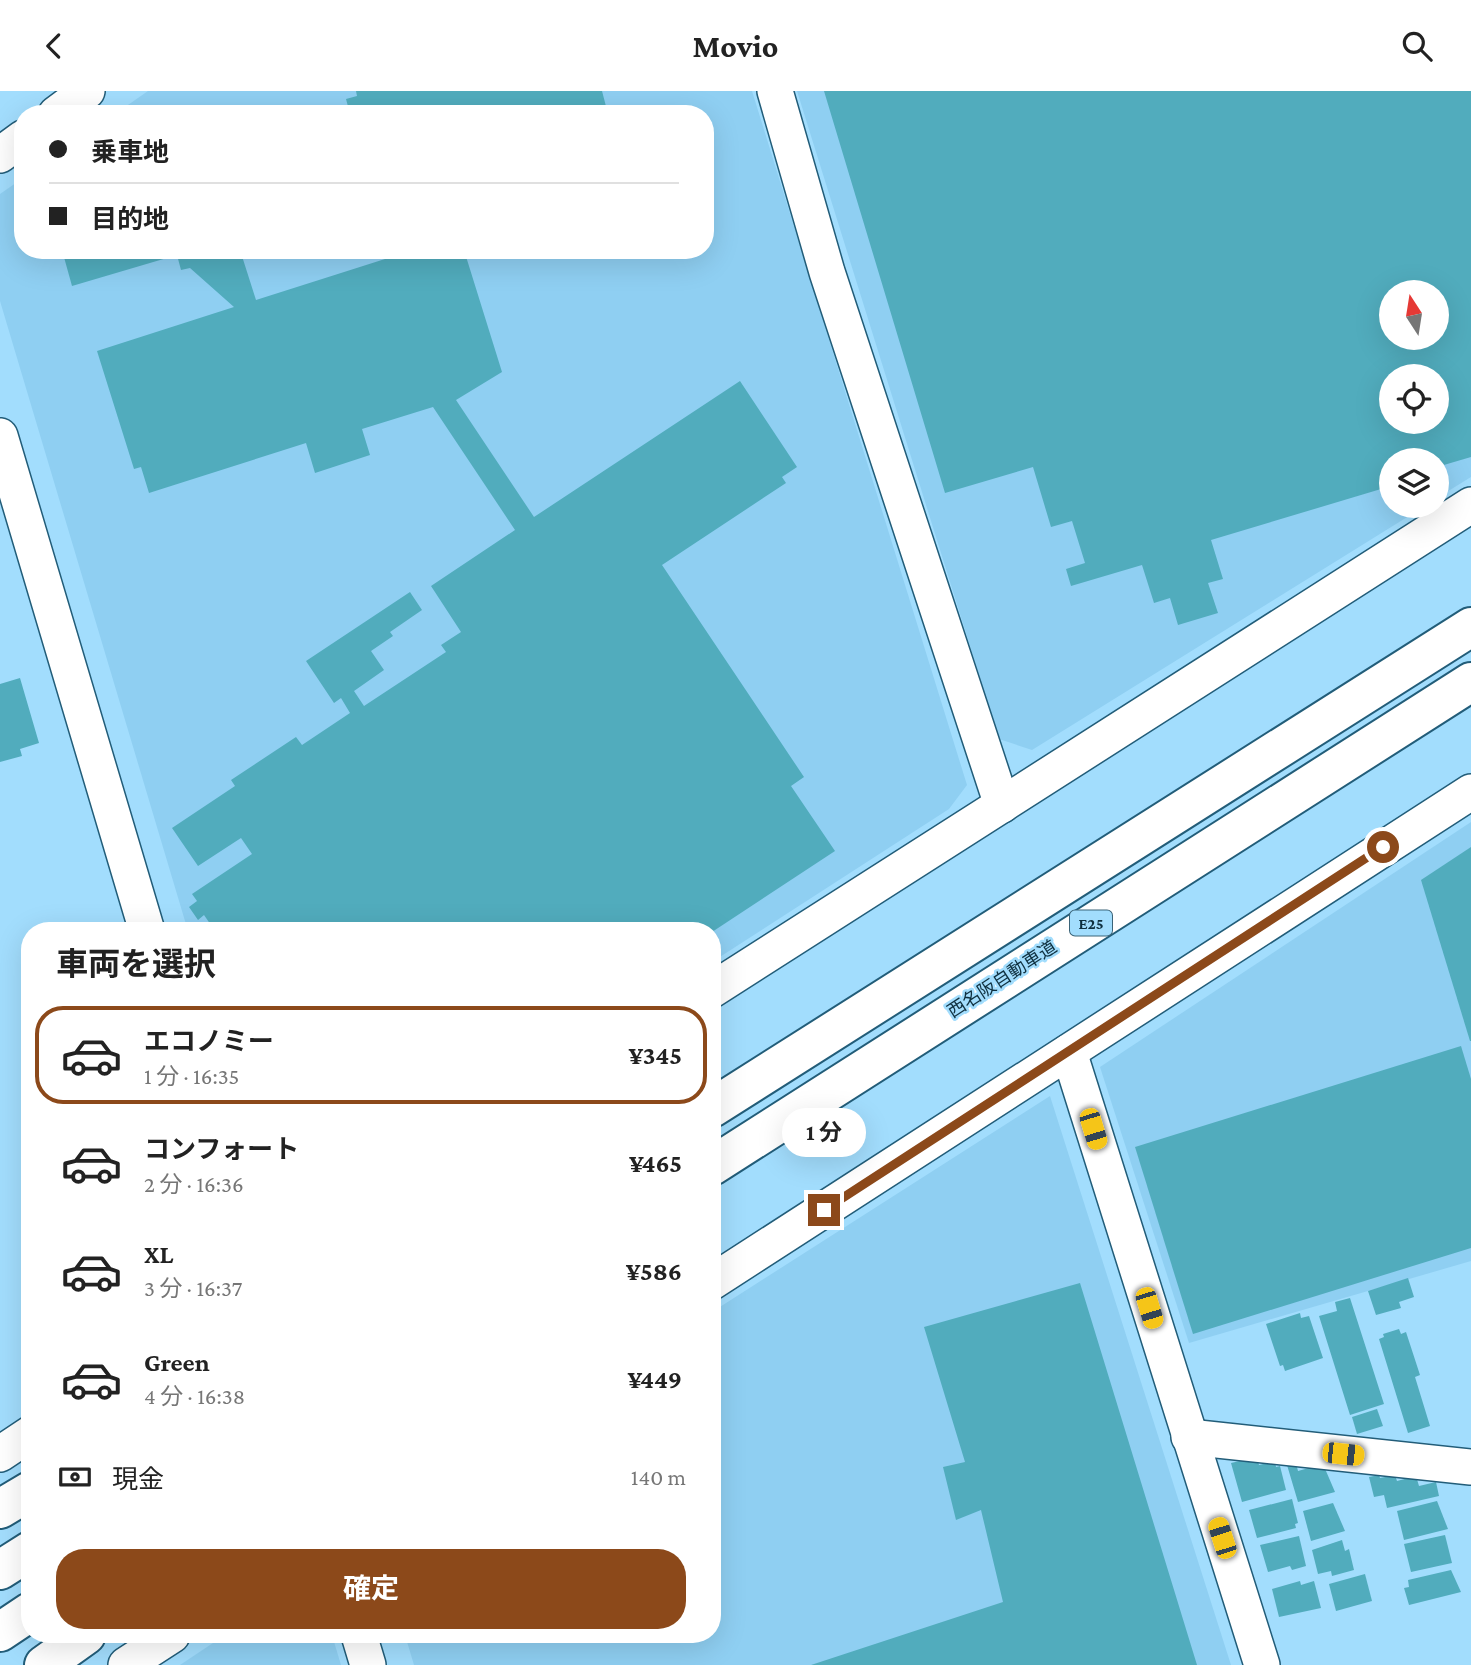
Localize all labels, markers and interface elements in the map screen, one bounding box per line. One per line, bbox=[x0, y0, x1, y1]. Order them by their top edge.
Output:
icon: back bbox=[35, 27, 73, 65]
icon: search bbox=[1398, 27, 1436, 65]
text: Movio bbox=[693, 28, 779, 64]
text: 乗車地 bbox=[91, 138, 169, 167]
text: 目的地 bbox=[91, 205, 169, 234]
north arrow bbox=[1379, 280, 1449, 350]
map controls bbox=[1379, 280, 1449, 518]
button: locate bbox=[1379, 364, 1449, 434]
button: layers bbox=[1379, 448, 1449, 518]
route start bbox=[1367, 831, 1399, 863]
road number: E25 bbox=[1070, 911, 1112, 936]
street label: 西名阪自動車道 bbox=[944, 936, 1060, 1022]
text: 車両を選択 bbox=[56, 946, 216, 982]
icon: car bbox=[60, 1024, 123, 1087]
text: エコノミー bbox=[144, 1027, 274, 1056]
text: ¥345 bbox=[629, 1041, 682, 1070]
text: 1 分 · 16:35 bbox=[144, 1063, 239, 1089]
car bbox=[1077, 1106, 1110, 1152]
callout: 1 分 bbox=[782, 1109, 866, 1157]
text: 1 分 bbox=[806, 1119, 842, 1145]
icon: car bbox=[60, 1132, 123, 1195]
text: コンフォート bbox=[144, 1135, 299, 1164]
text: ¥465 bbox=[629, 1149, 682, 1178]
text: 2 分 · 16:36 bbox=[144, 1171, 244, 1197]
route end bbox=[808, 1194, 840, 1226]
icon: car bbox=[60, 1240, 123, 1303]
text: XL bbox=[144, 1240, 173, 1269]
text: ¥586 bbox=[626, 1257, 682, 1286]
text: 3 分 · 16:37 bbox=[144, 1275, 242, 1301]
car bbox=[1133, 1285, 1166, 1331]
icon: car bbox=[60, 1348, 123, 1411]
text: Green bbox=[144, 1348, 210, 1377]
text: ¥449 bbox=[627, 1365, 682, 1394]
text: 4 分 · 16:38 bbox=[144, 1383, 245, 1409]
car bbox=[1322, 1441, 1365, 1467]
icon: cash bbox=[56, 1458, 94, 1496]
text: 140 m bbox=[631, 1464, 686, 1490]
text: 現金 bbox=[112, 1465, 164, 1494]
car bbox=[1206, 1515, 1239, 1561]
button: 確定 bbox=[56, 1549, 686, 1629]

